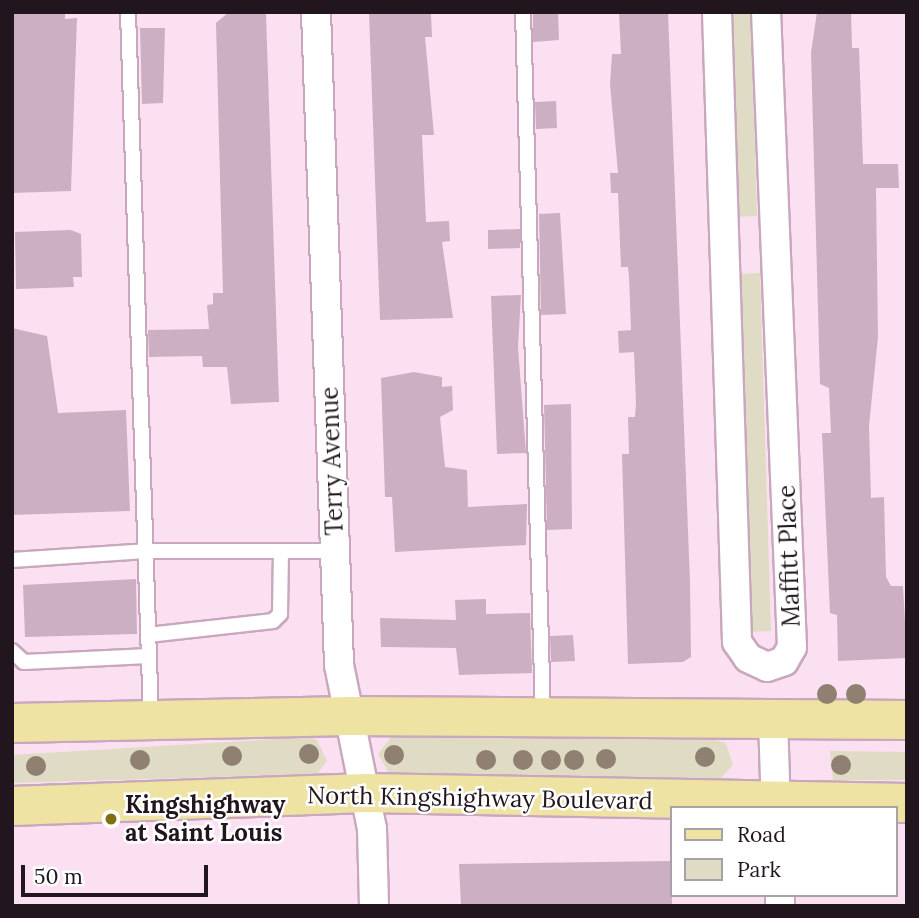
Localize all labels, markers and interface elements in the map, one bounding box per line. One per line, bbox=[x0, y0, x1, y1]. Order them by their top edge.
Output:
street label: Terry Avenue bbox=[315, 386, 349, 536]
street label: Maffitt Place bbox=[772, 484, 806, 628]
street label: North Kingshighway Boulevard bbox=[307, 781, 653, 815]
place label: Kingshighway at Saint Louis bbox=[125, 791, 286, 847]
legend bbox=[670, 806, 898, 897]
marker: Kingshighway at Saint Louis bbox=[103, 811, 119, 827]
text: Road bbox=[737, 821, 786, 848]
scale bar bbox=[24, 852, 212, 896]
text: Park bbox=[737, 856, 781, 883]
text: 50 m bbox=[34, 863, 83, 890]

